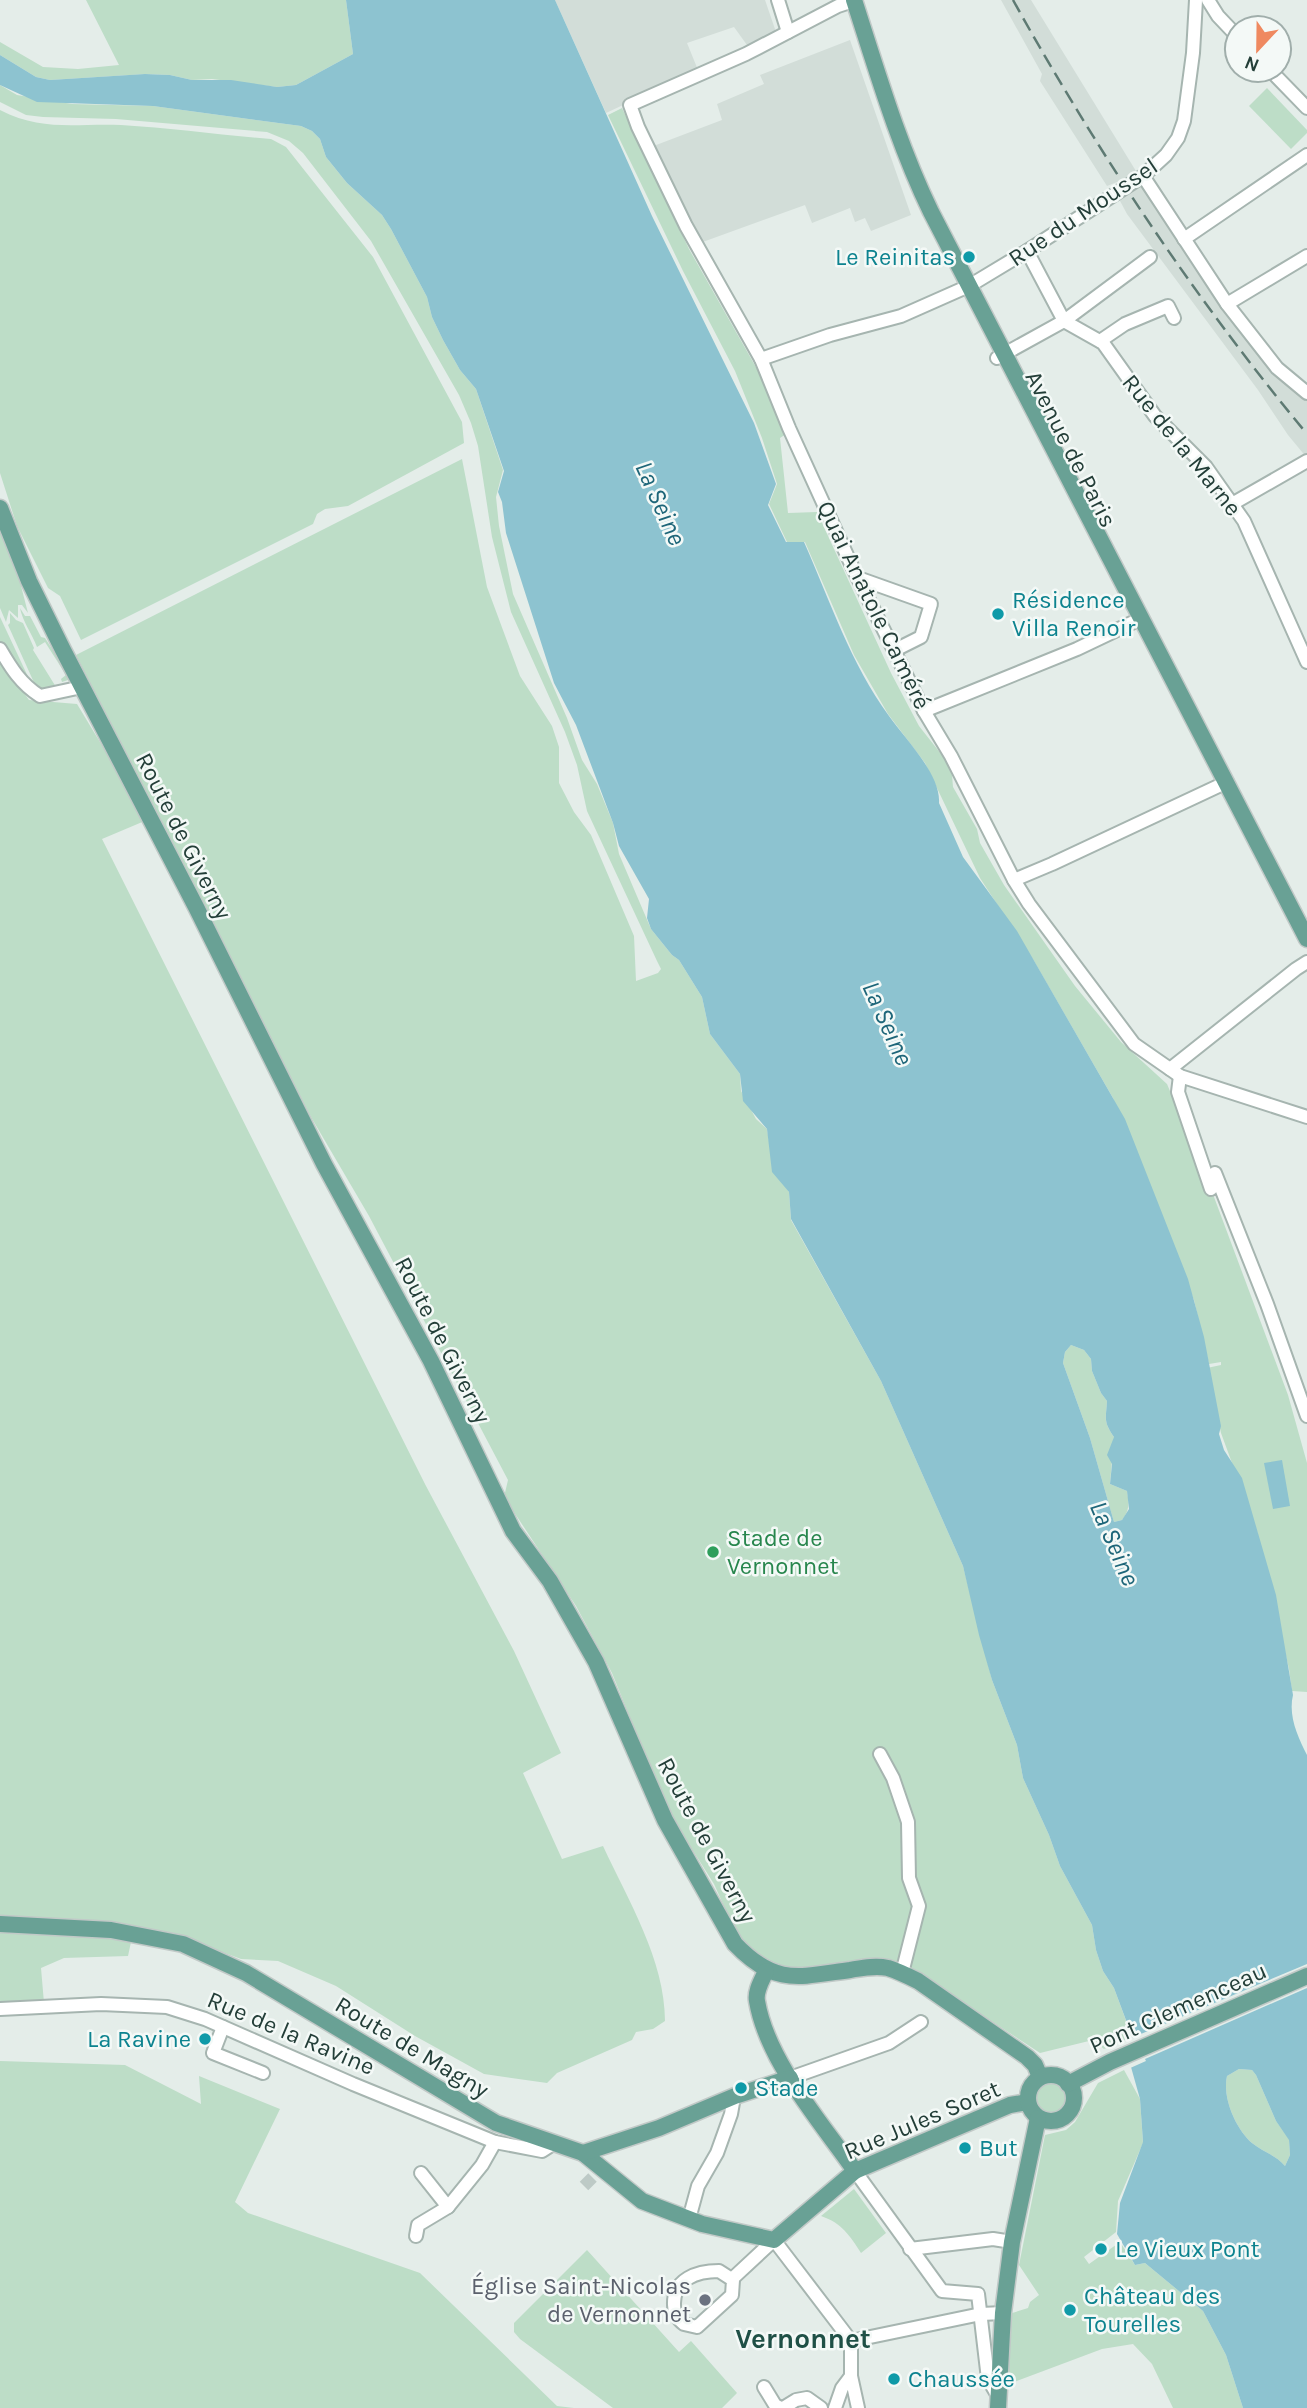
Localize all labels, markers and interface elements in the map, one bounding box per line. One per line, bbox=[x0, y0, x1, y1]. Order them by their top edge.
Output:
north arrow bbox=[1223, 14, 1293, 84]
text: N bbox=[1242, 51, 1262, 77]
street label: Rue du Moussel bbox=[1003, 152, 1163, 272]
place label: Le Reinitas bbox=[835, 243, 955, 271]
marker: Le Reinitas bbox=[961, 249, 977, 265]
street label: Avenue de Paris bbox=[1020, 366, 1122, 532]
street label: Rue de la Marne bbox=[1116, 369, 1248, 521]
water label: La Seine bbox=[628, 456, 693, 550]
street label: Quai Anatole Caméré bbox=[811, 496, 937, 714]
place label: Résidence Villa Renoir bbox=[1012, 586, 1136, 642]
marker: Résidence Villa Renoir bbox=[990, 606, 1006, 622]
street label: Route de Giverny bbox=[130, 748, 238, 924]
water label: La Seine bbox=[855, 976, 920, 1070]
street label: Route de Giverny bbox=[389, 1252, 497, 1428]
water label: La Seine bbox=[1083, 1496, 1146, 1590]
place label: Stade de Vernonnet bbox=[727, 1524, 839, 1580]
marker: Stade de Vernonnet bbox=[705, 1544, 721, 1560]
street label: Route de Giverny bbox=[652, 1753, 762, 1927]
street label: Pont Clemenceau bbox=[1085, 1956, 1271, 2060]
street label: Rue de la Ravine bbox=[203, 1985, 379, 2081]
street label: Route de Magny bbox=[330, 1990, 494, 2104]
place label: La Ravine bbox=[87, 2025, 191, 2053]
marker: La Ravine bbox=[197, 2031, 213, 2047]
place label: Stade bbox=[755, 2074, 818, 2102]
street label: Rue Jules Soret bbox=[840, 2075, 1004, 2165]
marker: Stade bbox=[733, 2080, 749, 2096]
place label: But bbox=[979, 2134, 1017, 2162]
marker: But bbox=[957, 2140, 973, 2156]
place label: Le Vieux Pont bbox=[1115, 2235, 1260, 2263]
marker: Le Vieux Pont bbox=[1093, 2241, 1109, 2257]
place label: Église Saint-Nicolas de Vernonnet bbox=[471, 2271, 691, 2328]
place label: Château des Tourelles bbox=[1084, 2282, 1220, 2338]
marker: Église Saint-Nicolas de Vernonnet bbox=[697, 2292, 713, 2308]
marker: Château des Tourelles bbox=[1062, 2302, 1078, 2318]
district label: Vernonnet bbox=[735, 2322, 871, 2355]
place label: Chaussée bbox=[908, 2365, 1015, 2393]
marker: Chaussée bbox=[886, 2371, 902, 2387]

